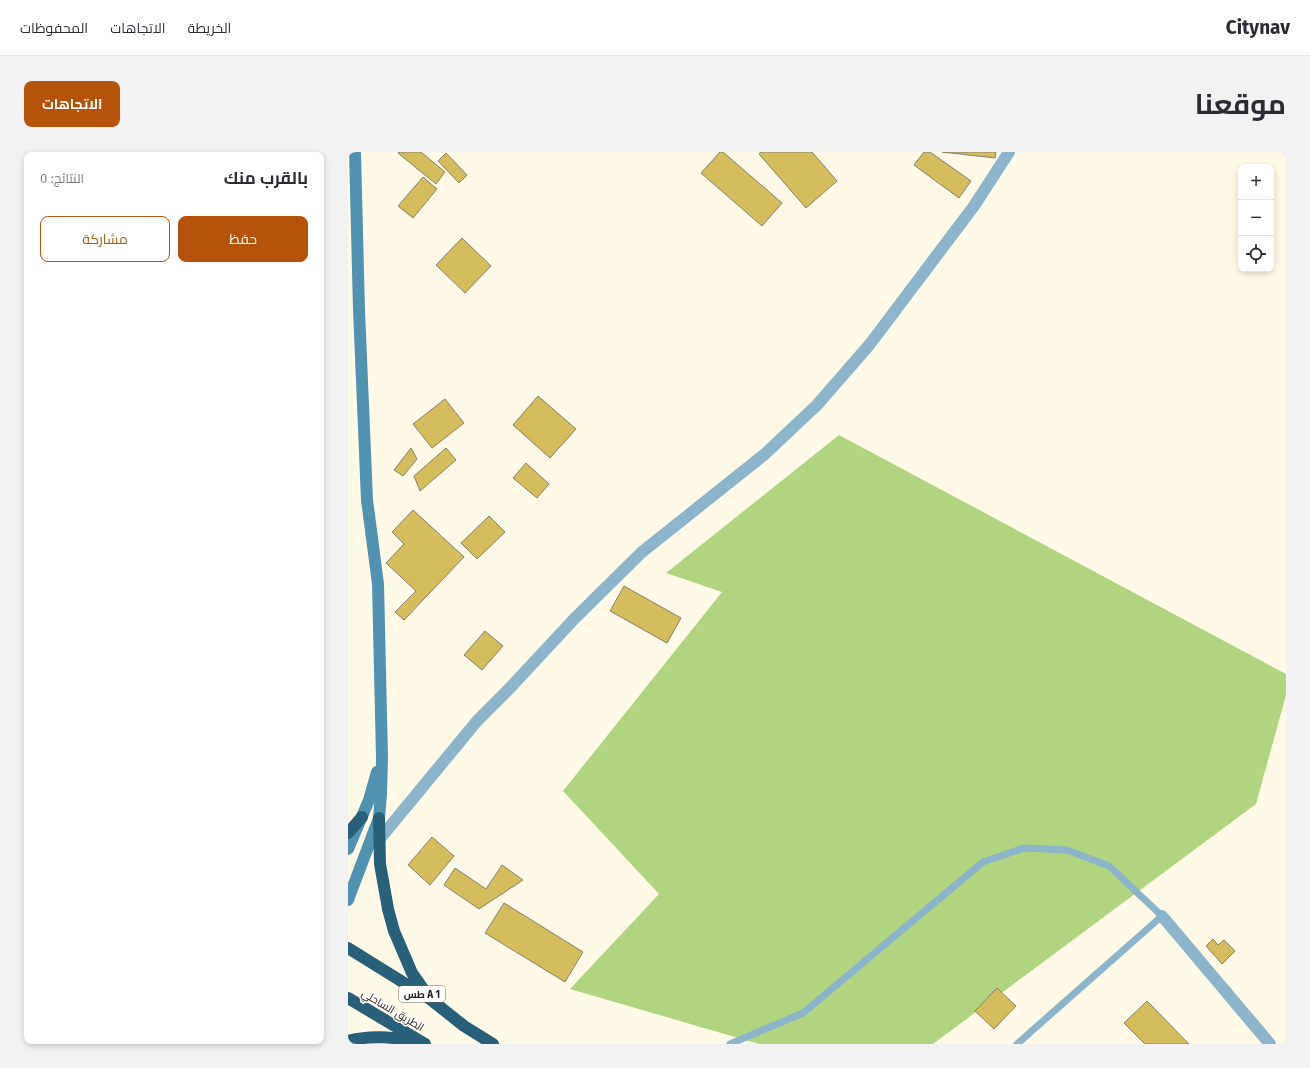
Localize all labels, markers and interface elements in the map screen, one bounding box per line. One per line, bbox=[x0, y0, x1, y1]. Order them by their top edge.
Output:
text: Citynav bbox=[1226, 16, 1290, 39]
text: المحفوظات bbox=[20, 20, 88, 37]
text: الاتجاهات bbox=[110, 20, 166, 37]
text: الخريطة bbox=[188, 20, 231, 37]
button: الاتجاهات bbox=[24, 81, 120, 127]
text: موقعنا bbox=[1195, 88, 1286, 121]
map controls bbox=[1238, 164, 1274, 272]
button: + bbox=[1238, 164, 1274, 200]
text: بالقرب منك bbox=[224, 168, 308, 189]
text: النتائج: 0 bbox=[40, 171, 84, 186]
button: − bbox=[1238, 200, 1274, 236]
button: مشاركة bbox=[40, 216, 170, 262]
button: حفظ bbox=[178, 216, 308, 262]
button: locate bbox=[1238, 236, 1274, 272]
road number: طس A 1 bbox=[399, 986, 445, 1002]
street label: الطريق الساحلي bbox=[358, 987, 426, 1036]

